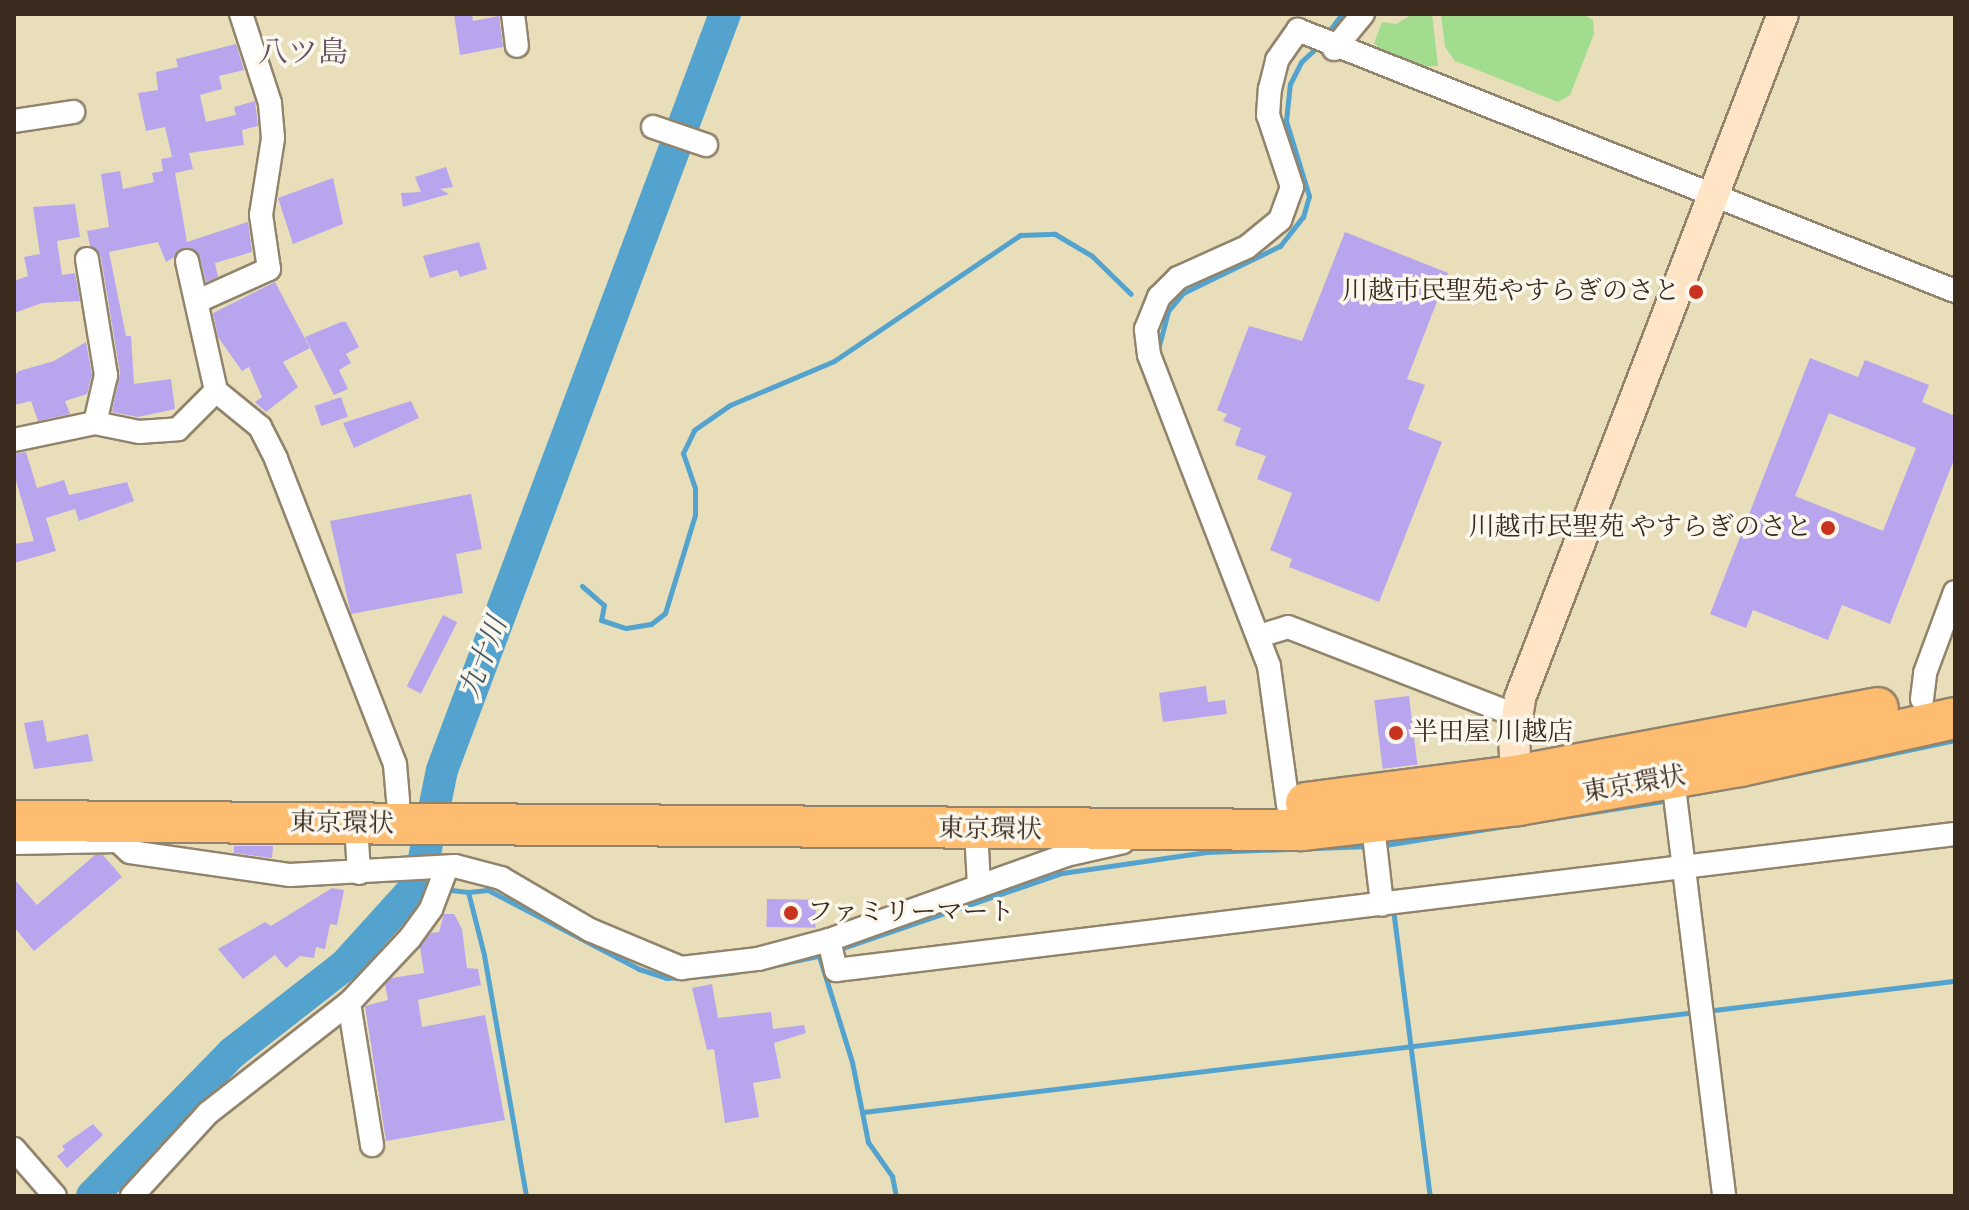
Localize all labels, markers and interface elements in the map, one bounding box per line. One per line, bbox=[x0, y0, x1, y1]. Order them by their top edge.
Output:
district label: 八ツ島 bbox=[258, 35, 348, 71]
place label: 川越市民聖苑やすらぎのさと bbox=[1342, 276, 1680, 308]
marker: 川越市民聖苑やすらぎのさと bbox=[1687, 283, 1705, 301]
place label: 川越市民聖苑 やすらぎのさと bbox=[1469, 512, 1812, 544]
marker: 川越市民聖苑 やすらぎのさと bbox=[1819, 519, 1837, 537]
water label: 九十川 bbox=[453, 613, 515, 703]
place label: 半田屋 川越店 bbox=[1412, 717, 1573, 749]
marker: 半田屋 川越店 bbox=[1387, 724, 1405, 742]
street label: 東京環状 bbox=[1580, 761, 1688, 809]
street label: 東京環状 bbox=[290, 807, 394, 841]
street label: 東京環状 bbox=[938, 813, 1042, 847]
place label: ファミリーマート bbox=[807, 897, 1015, 929]
marker: ファミリーマート bbox=[782, 904, 800, 922]

